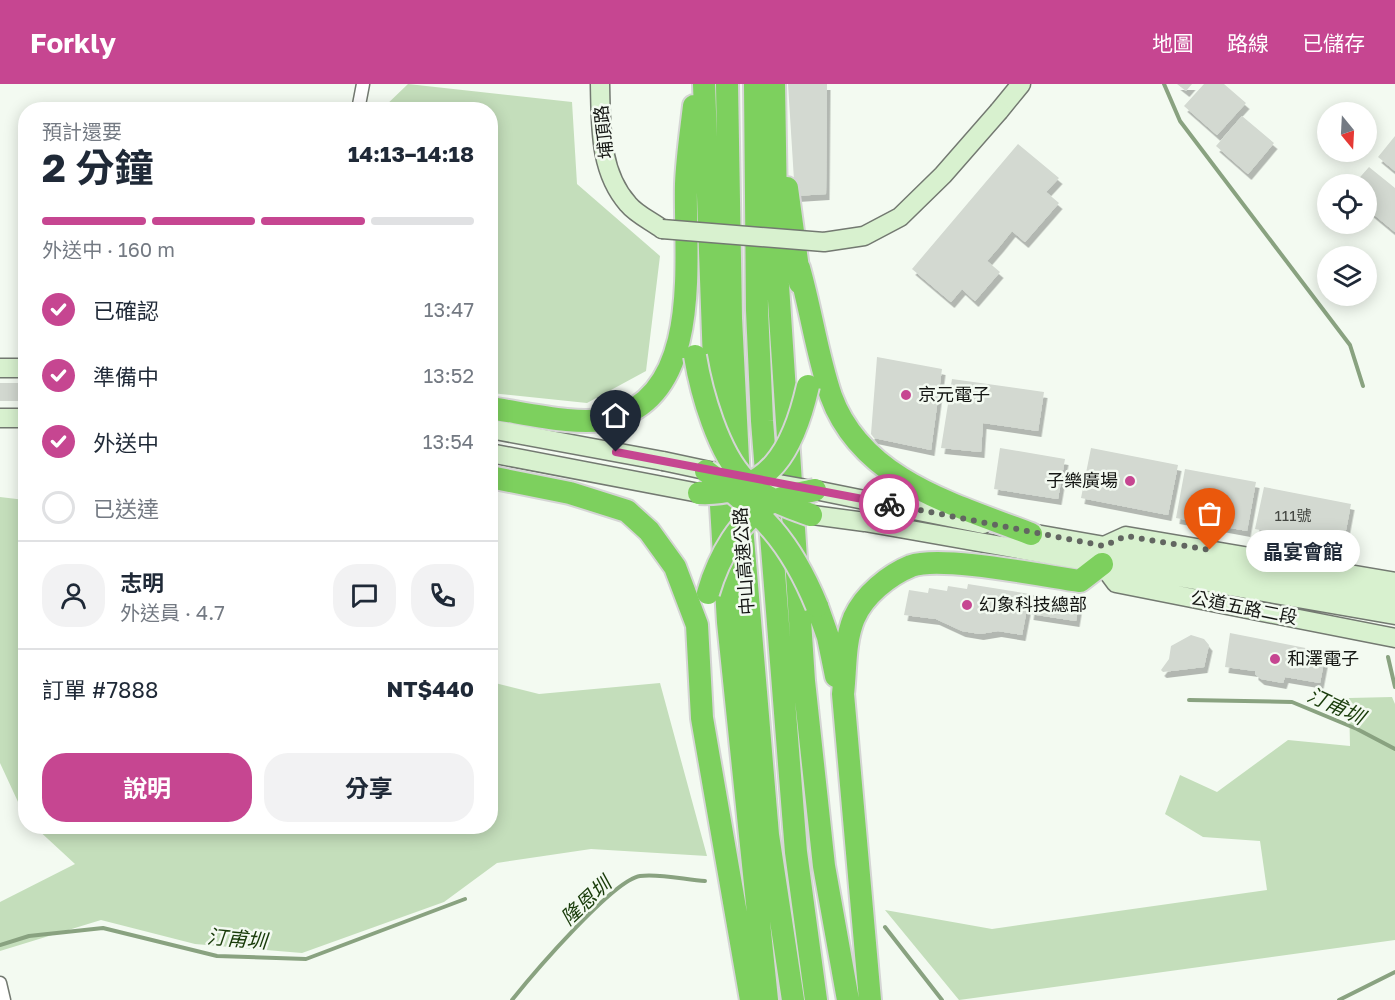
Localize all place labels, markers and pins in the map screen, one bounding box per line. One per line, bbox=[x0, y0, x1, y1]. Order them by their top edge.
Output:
place label: 京元電子 bbox=[918, 383, 990, 405]
marker: 京元電子 bbox=[899, 388, 913, 402]
pin bbox=[590, 390, 641, 452]
place label: 子樂廣場 bbox=[1046, 469, 1118, 491]
marker: 子樂廣場 bbox=[1123, 474, 1137, 488]
pin bbox=[1184, 488, 1235, 550]
callout: 晶宴會館 bbox=[1246, 529, 1360, 571]
place label: 幻象科技總部 bbox=[979, 593, 1087, 615]
marker: 幻象科技總部 bbox=[960, 598, 974, 612]
place label: 和澤電子 bbox=[1287, 647, 1359, 669]
marker: 和澤電子 bbox=[1268, 652, 1282, 666]

